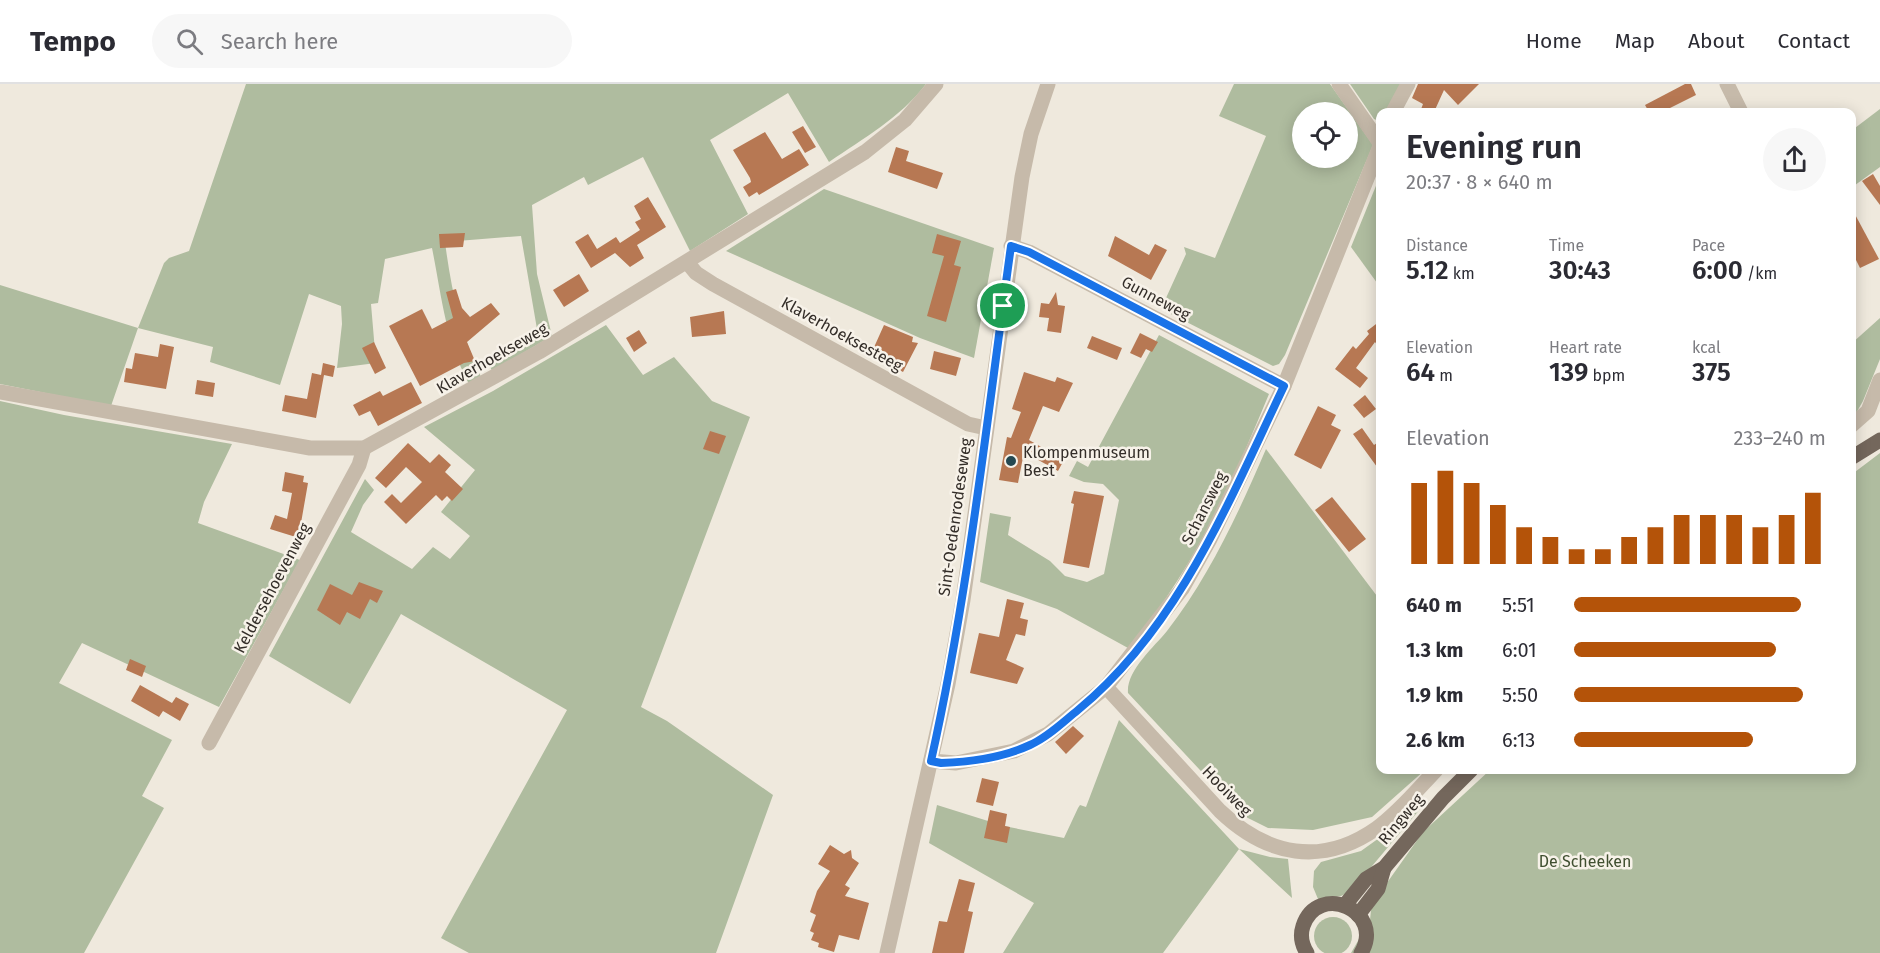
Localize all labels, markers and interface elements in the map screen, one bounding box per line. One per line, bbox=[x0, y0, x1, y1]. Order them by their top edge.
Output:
search box bbox=[152, 14, 572, 68]
text: Tempo bbox=[30, 25, 116, 58]
icon: search bbox=[173, 25, 206, 58]
text: Search here bbox=[221, 28, 338, 55]
text: Home bbox=[1526, 28, 1582, 54]
text: Map bbox=[1615, 28, 1655, 54]
text: About bbox=[1688, 28, 1745, 54]
text: Contact bbox=[1778, 28, 1850, 54]
map controls bbox=[1292, 102, 1358, 168]
button: locate bbox=[1292, 102, 1358, 168]
text: Evening run bbox=[1406, 127, 1582, 167]
button: share bbox=[1763, 128, 1826, 191]
text: 20:37 · 8 × 640 m bbox=[1406, 170, 1553, 194]
text: Distance bbox=[1406, 236, 1468, 255]
text: Time bbox=[1549, 236, 1584, 255]
text: Pace bbox=[1692, 236, 1725, 255]
text: 5.12 bbox=[1406, 255, 1449, 286]
text: 30:43 bbox=[1549, 255, 1611, 286]
text: 6:00 bbox=[1692, 255, 1743, 286]
text: km bbox=[1449, 264, 1475, 283]
text: /km bbox=[1743, 264, 1777, 283]
street label: Gunneweg bbox=[1118, 272, 1194, 324]
pin bbox=[977, 280, 1028, 331]
icon: arrive bbox=[986, 289, 1019, 322]
street label: Klaverhoeksesteeg bbox=[778, 293, 907, 376]
street label: Klaverhoekseweg bbox=[433, 318, 552, 398]
text: Elevation bbox=[1406, 338, 1473, 357]
text: Heart rate bbox=[1549, 338, 1622, 357]
text: kcal bbox=[1692, 338, 1721, 357]
text: 64 bbox=[1406, 357, 1435, 388]
text: 139 bbox=[1549, 357, 1588, 388]
text: 375 bbox=[1692, 357, 1731, 388]
text: m bbox=[1435, 366, 1453, 385]
text: bpm bbox=[1588, 366, 1625, 385]
text: Elevation bbox=[1406, 426, 1490, 450]
text: 233–240 m bbox=[1733, 426, 1826, 450]
street label: Sint-Oedenrodeseweg bbox=[934, 436, 976, 597]
place label: Klompenmuseum Best bbox=[1023, 443, 1150, 480]
marker: Klompenmuseum Best bbox=[1004, 454, 1018, 468]
street label: Schansweg bbox=[1177, 468, 1231, 548]
street label: Keldersehoevenweg bbox=[230, 519, 315, 656]
text: 640 m bbox=[1406, 593, 1462, 617]
text: 5:51 bbox=[1502, 593, 1535, 617]
text: 1.3 km bbox=[1406, 638, 1463, 662]
text: 6:01 bbox=[1502, 638, 1537, 662]
text: 1.9 km bbox=[1406, 683, 1464, 707]
text: 5:50 bbox=[1502, 683, 1538, 707]
text: 2.6 km bbox=[1406, 728, 1465, 752]
text: 6:13 bbox=[1502, 728, 1535, 752]
street label: Hooiweg bbox=[1198, 762, 1256, 821]
street label: Ringweg bbox=[1374, 789, 1428, 848]
park label: De Scheeken bbox=[1539, 852, 1631, 871]

